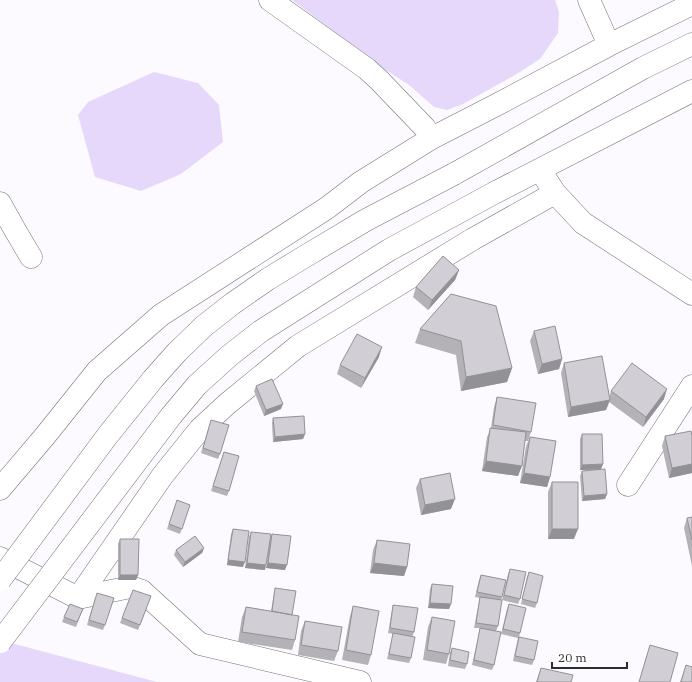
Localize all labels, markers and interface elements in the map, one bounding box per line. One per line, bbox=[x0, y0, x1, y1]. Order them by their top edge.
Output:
scale bar bbox=[552, 644, 627, 670]
text: 20 m bbox=[558, 650, 587, 665]

